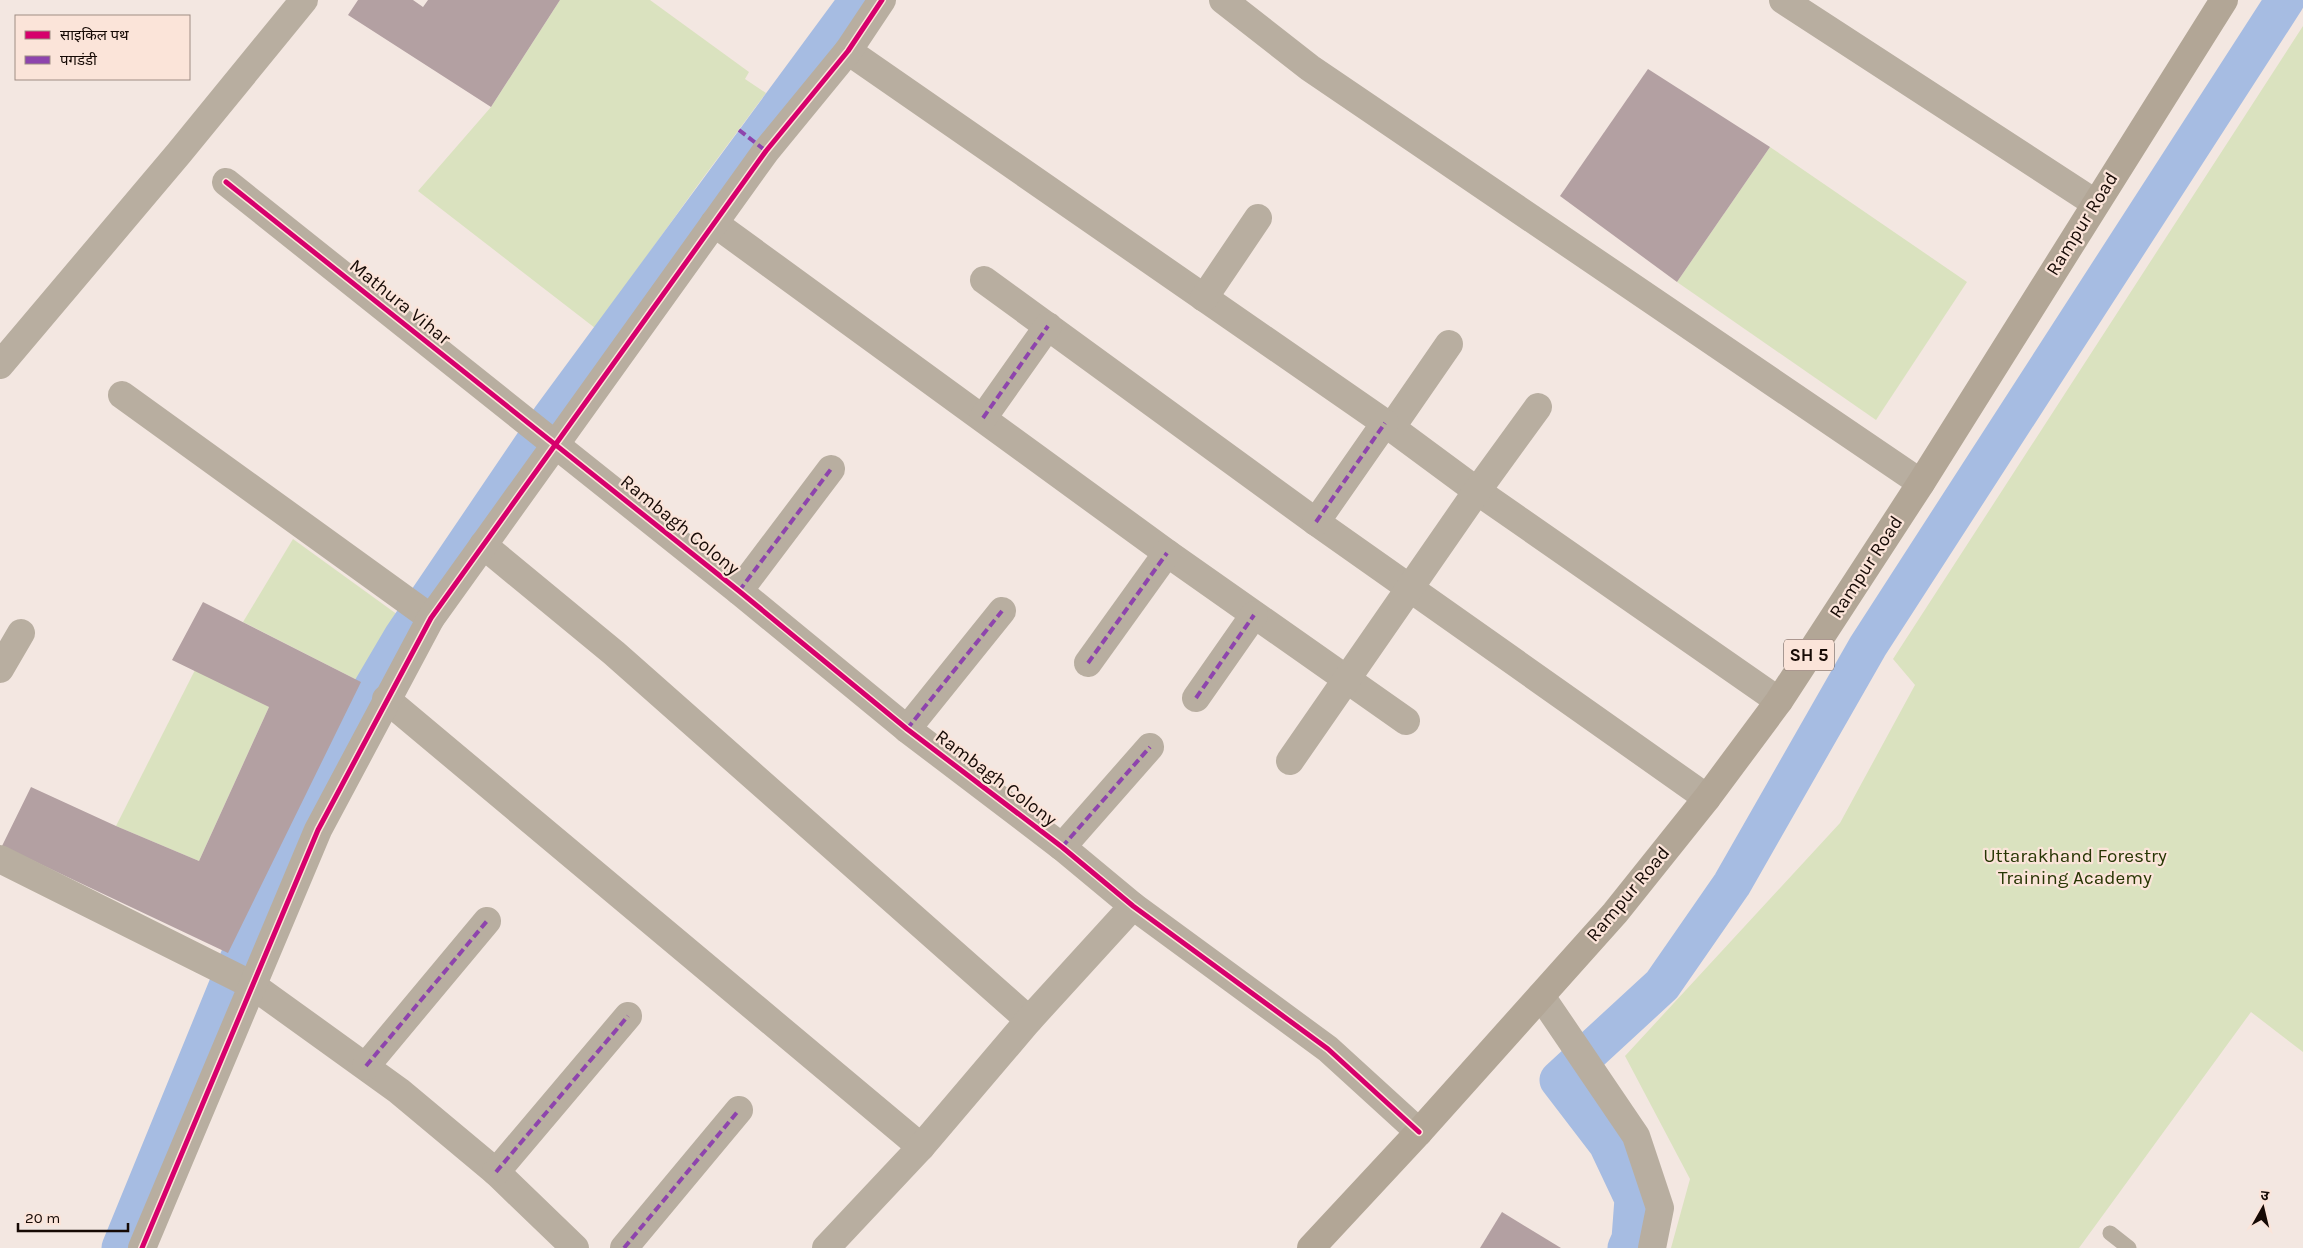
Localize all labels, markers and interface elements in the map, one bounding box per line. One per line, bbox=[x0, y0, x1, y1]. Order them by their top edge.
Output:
legend bbox=[15, 15, 190, 80]
text: साइकिल पथ bbox=[60, 26, 129, 44]
text: पगडंडी bbox=[60, 51, 98, 69]
street label: Rampur Road bbox=[2042, 168, 2122, 280]
street label: Mathura Vihar bbox=[345, 255, 455, 350]
street label: Rambagh Colony bbox=[616, 470, 744, 580]
street label: Rampur Road bbox=[1825, 512, 1907, 622]
road number: SH 5 bbox=[1784, 640, 1834, 670]
street label: Rambagh Colony bbox=[931, 725, 1061, 831]
street label: Rampur Road bbox=[1582, 842, 1674, 946]
park label: Uttarakhand Forestry Training Academy bbox=[1983, 845, 2167, 889]
north arrow bbox=[2238, 1183, 2288, 1233]
text: उ bbox=[2259, 1187, 2271, 1205]
scale bar bbox=[18, 1200, 128, 1232]
text: 20 m bbox=[25, 1209, 60, 1227]

